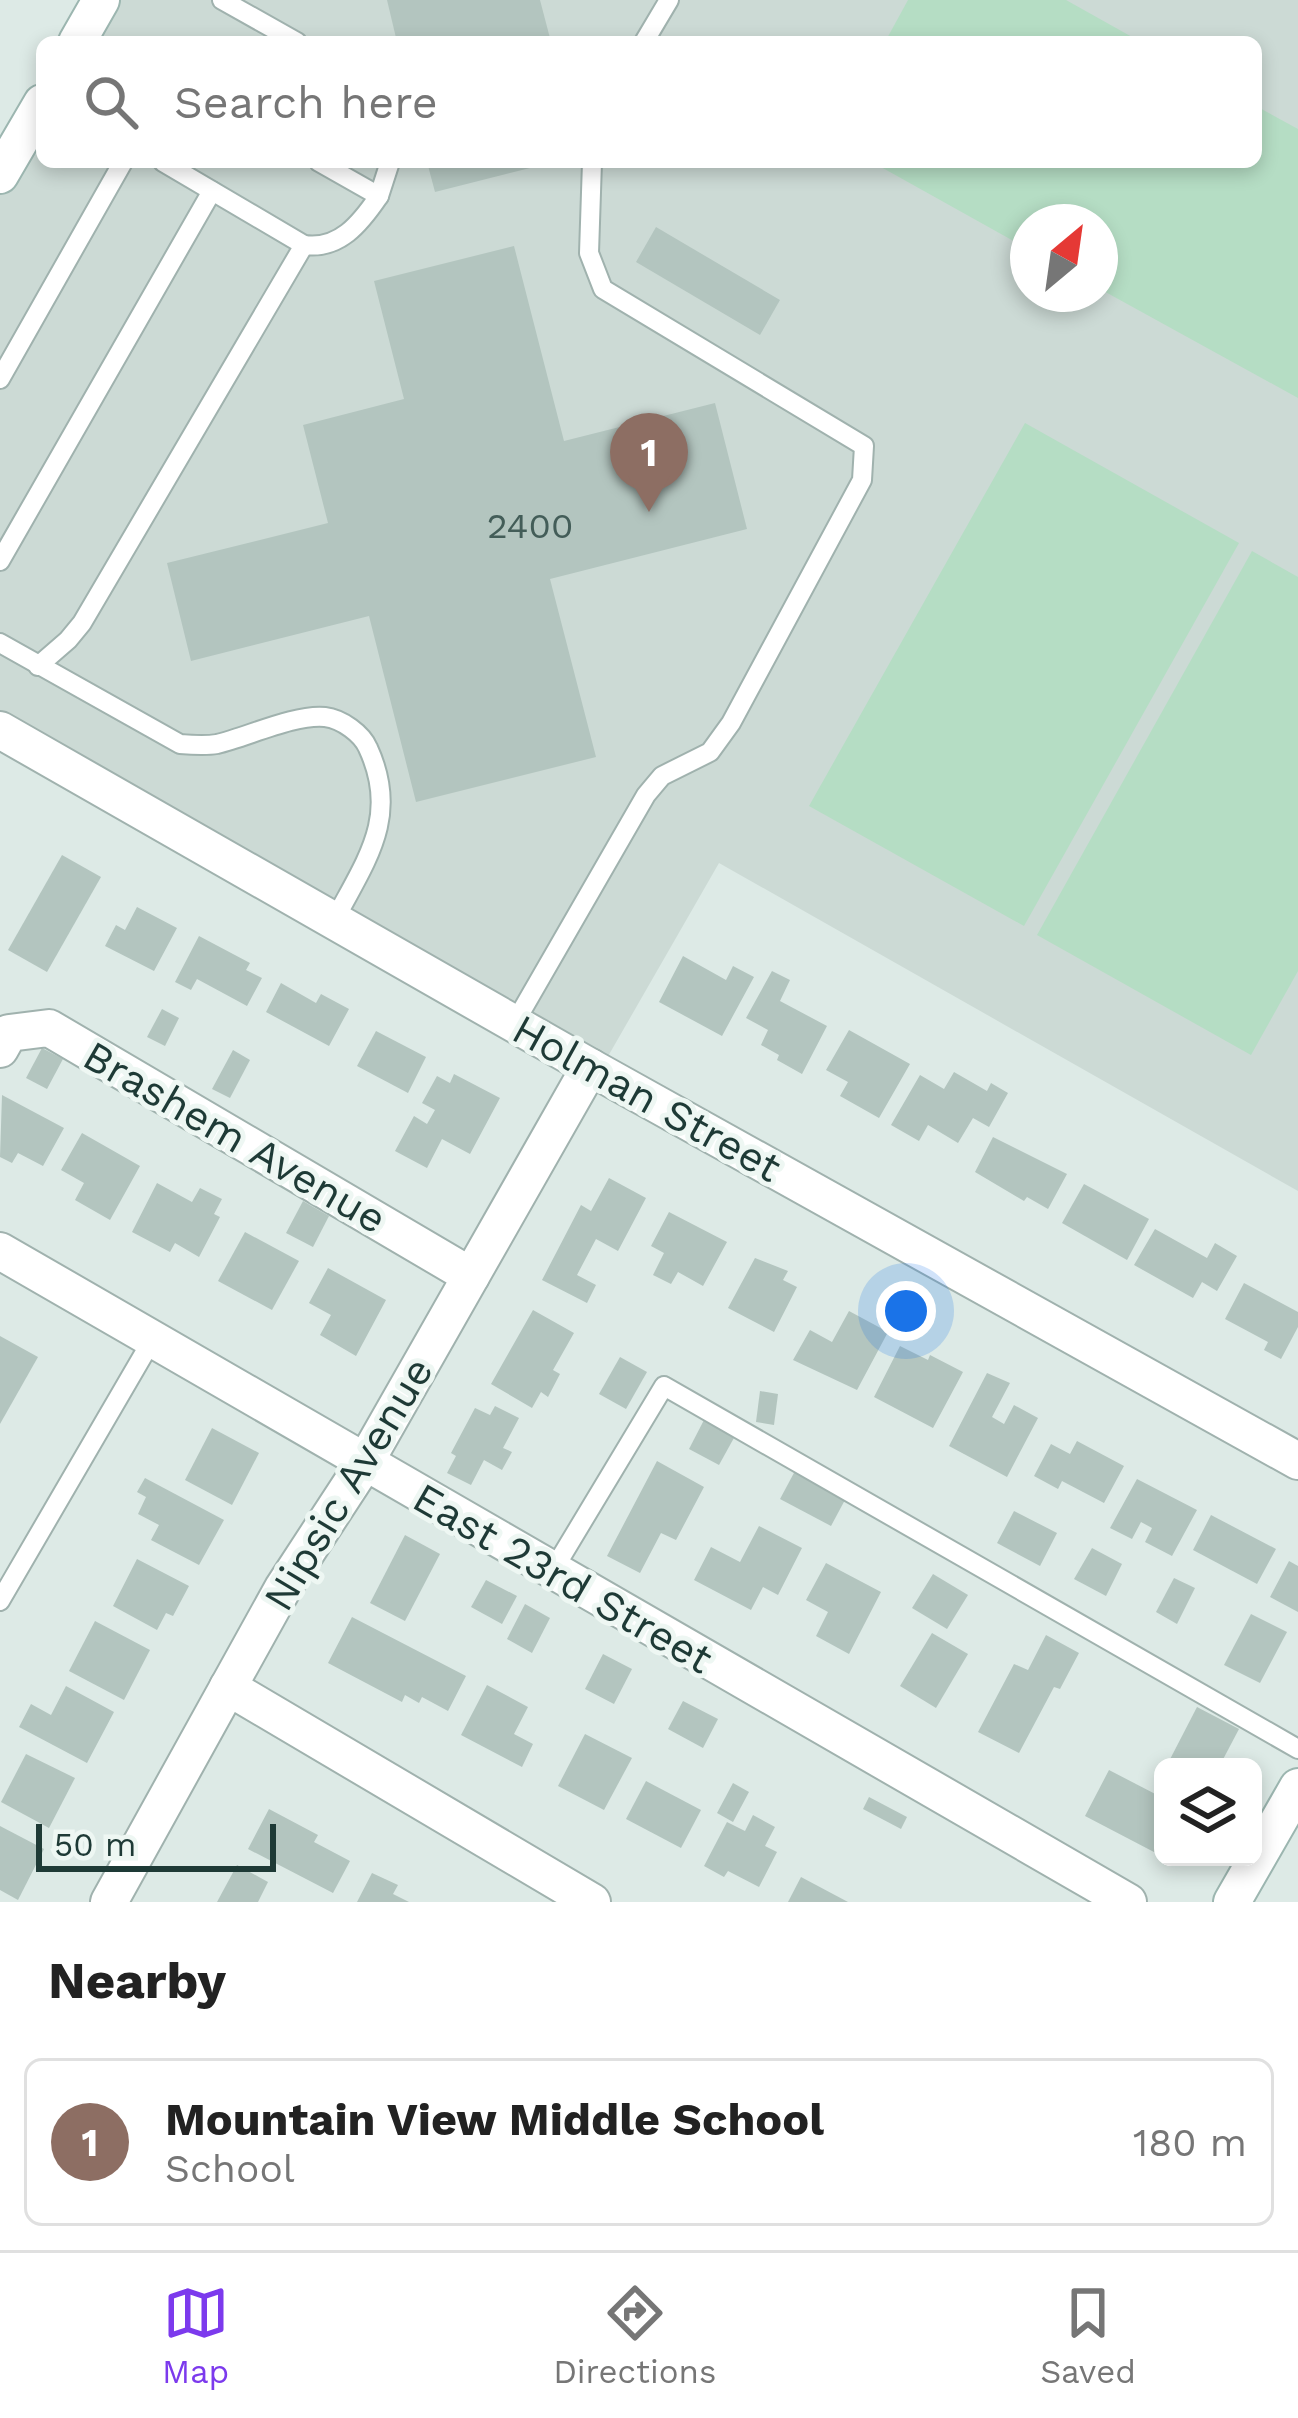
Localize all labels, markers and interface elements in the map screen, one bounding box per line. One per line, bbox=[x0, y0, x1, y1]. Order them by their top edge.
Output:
search box bbox=[36, 36, 1262, 168]
icon: search bbox=[78, 69, 144, 135]
text: Search here bbox=[174, 76, 438, 129]
north arrow bbox=[1010, 204, 1118, 312]
pin: 1 bbox=[610, 413, 688, 512]
house number: 2400 bbox=[487, 505, 573, 547]
street label: Holman Street bbox=[504, 1004, 790, 1192]
street label: Brashem Avenue bbox=[75, 1030, 395, 1244]
your location bbox=[876, 1281, 936, 1341]
street label: Nipsic Avenue bbox=[253, 1349, 443, 1619]
street label: East 23rd Street bbox=[405, 1472, 721, 1684]
map controls bbox=[1154, 1758, 1262, 1866]
button: layers bbox=[1154, 1758, 1262, 1866]
scale bar bbox=[36, 1818, 276, 1871]
text: 50 m bbox=[54, 1825, 136, 1864]
text: Nearby bbox=[48, 1951, 226, 2010]
text: Mountain View Middle School bbox=[165, 2093, 824, 2146]
text: 1 bbox=[82, 2120, 98, 2165]
text: 180 m bbox=[1133, 2120, 1247, 2165]
text: School bbox=[165, 2146, 295, 2191]
tab: Map bbox=[162, 2280, 229, 2391]
tab: Directions bbox=[553, 2280, 716, 2391]
tab: Saved bbox=[1040, 2280, 1136, 2391]

